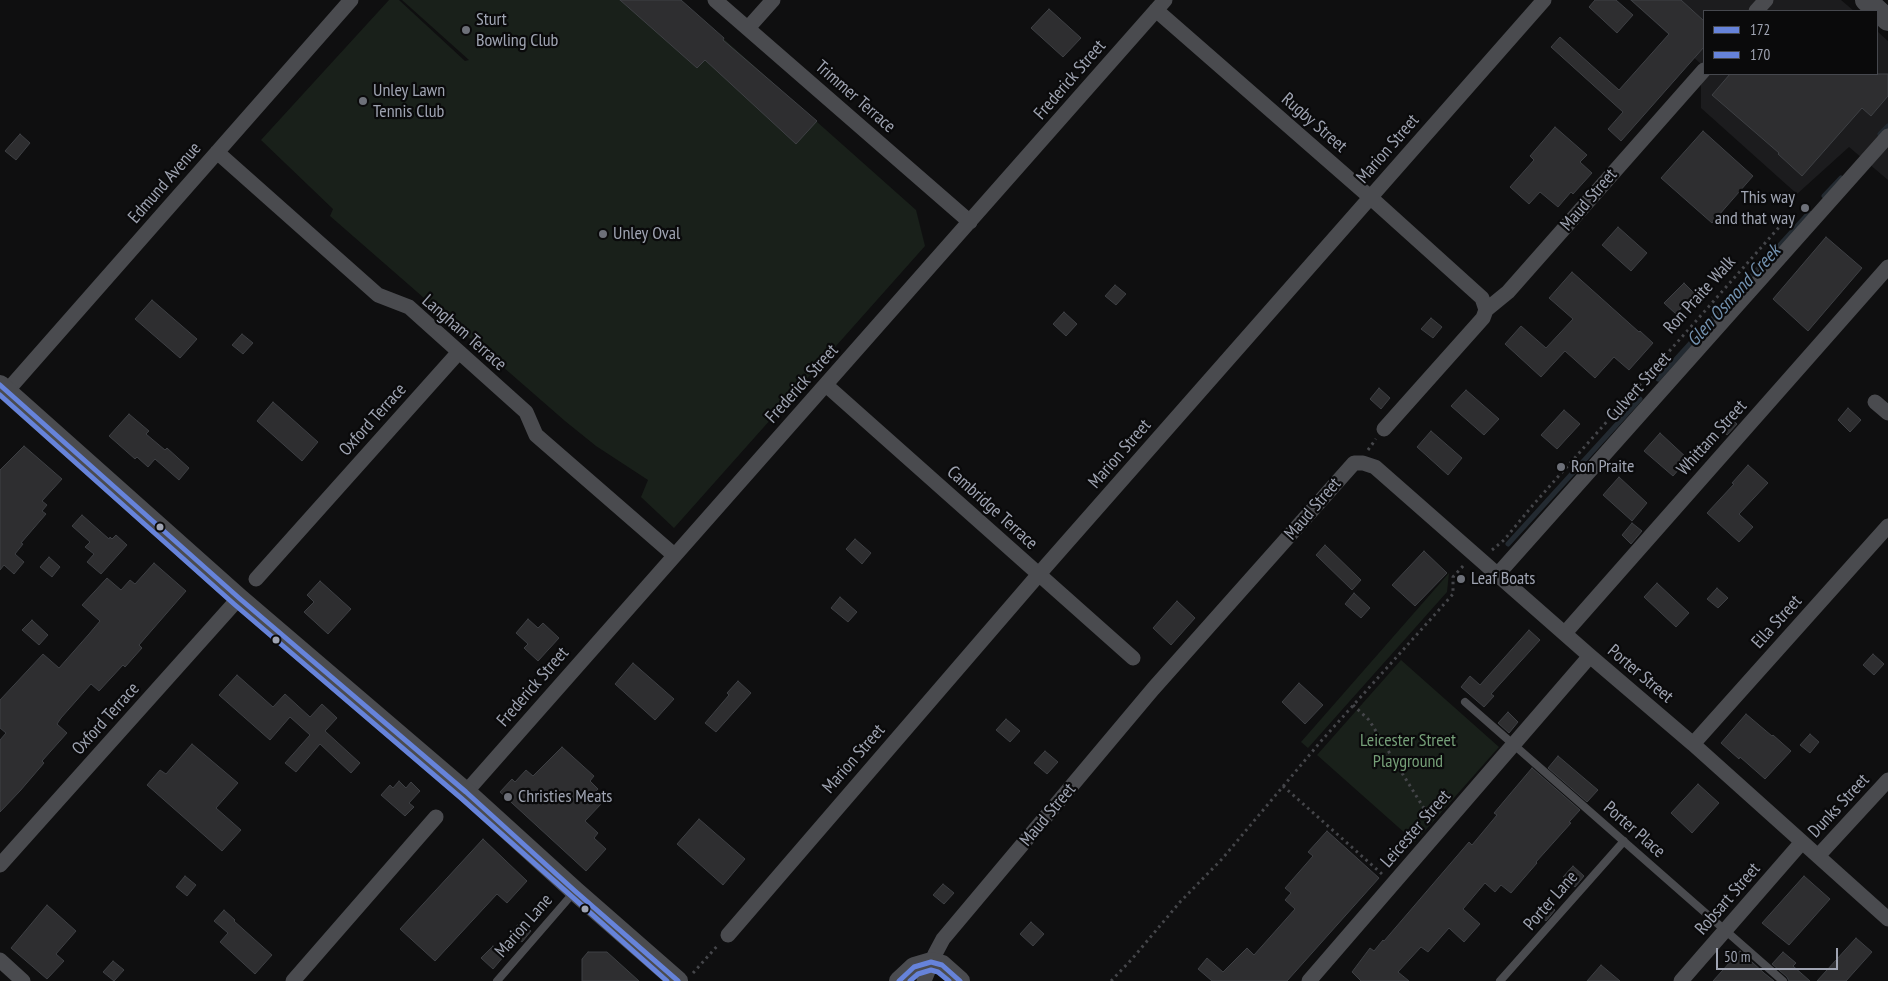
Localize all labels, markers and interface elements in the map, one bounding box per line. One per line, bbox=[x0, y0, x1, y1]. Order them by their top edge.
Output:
place label: Sturt Bowling Club bbox=[476, 9, 558, 52]
legend bbox=[1703, 10, 1878, 75]
text: 172 bbox=[1750, 20, 1770, 39]
marker: Sturt Bowling Club bbox=[460, 24, 472, 36]
street label: Frederick Street bbox=[1030, 36, 1110, 124]
text: 170 bbox=[1750, 45, 1770, 64]
street label: Trimmer Terrace bbox=[810, 56, 900, 138]
place label: Unley Lawn Tennis Club bbox=[373, 80, 445, 122]
street label: Rugby Street bbox=[1277, 89, 1351, 157]
marker: Unley Lawn Tennis Club bbox=[357, 95, 369, 107]
street label: Marion Street bbox=[1352, 110, 1424, 188]
street label: Edmund Avenue bbox=[124, 138, 206, 228]
street label: Maud Street bbox=[1556, 164, 1622, 236]
place label: This way and that way bbox=[1715, 187, 1795, 230]
marker: This way and that way bbox=[1799, 202, 1811, 214]
place label: Unley Oval bbox=[613, 223, 680, 245]
marker: Unley Oval bbox=[597, 228, 609, 240]
water label: Glen Osmond Creek bbox=[1683, 241, 1785, 351]
street label: Ron Praite Walk bbox=[1660, 252, 1740, 338]
street label: Langham Terrace bbox=[417, 290, 511, 376]
street label: Frederick Street bbox=[761, 340, 843, 428]
street label: Culvert Street bbox=[1602, 348, 1676, 426]
street label: Oxford Terrace bbox=[335, 379, 411, 461]
street label: Whittam Street bbox=[1673, 396, 1751, 480]
street label: Marion Street bbox=[1084, 415, 1156, 493]
place label: Ron Praite bbox=[1571, 456, 1634, 478]
marker: Ron Praite bbox=[1555, 461, 1567, 473]
street label: Cambridge Terrace bbox=[942, 462, 1042, 554]
street label: Maud Street bbox=[1280, 473, 1346, 545]
unlabelled marker bbox=[155, 522, 165, 532]
place label: Leaf Boats bbox=[1471, 568, 1535, 590]
marker: Leaf Boats bbox=[1455, 573, 1467, 585]
street label: Ella Street bbox=[1747, 591, 1807, 653]
unlabelled marker bbox=[271, 635, 281, 645]
street label: Porter Street bbox=[1603, 640, 1677, 708]
street label: Frederick Street bbox=[493, 643, 573, 731]
street label: Oxford Terrace bbox=[68, 678, 144, 760]
street label: Marion Street bbox=[818, 720, 890, 798]
park label: Leicester Street Playground bbox=[1360, 730, 1456, 772]
street label: Dunks Street bbox=[1804, 770, 1874, 842]
street label: Maud Street bbox=[1016, 779, 1080, 851]
place label: Christies Meats bbox=[518, 786, 612, 808]
street label: Leicester Street bbox=[1376, 786, 1456, 872]
marker: Christies Meats bbox=[502, 791, 514, 803]
street label: Porter Place bbox=[1599, 797, 1669, 863]
street label: Robsart Street bbox=[1691, 859, 1765, 939]
street label: Porter Lane bbox=[1519, 867, 1583, 935]
street label: Marion Lane bbox=[491, 890, 557, 962]
unlabelled marker bbox=[580, 904, 590, 914]
scale bar bbox=[1718, 938, 1840, 970]
text: 50 m bbox=[1724, 947, 1750, 966]

